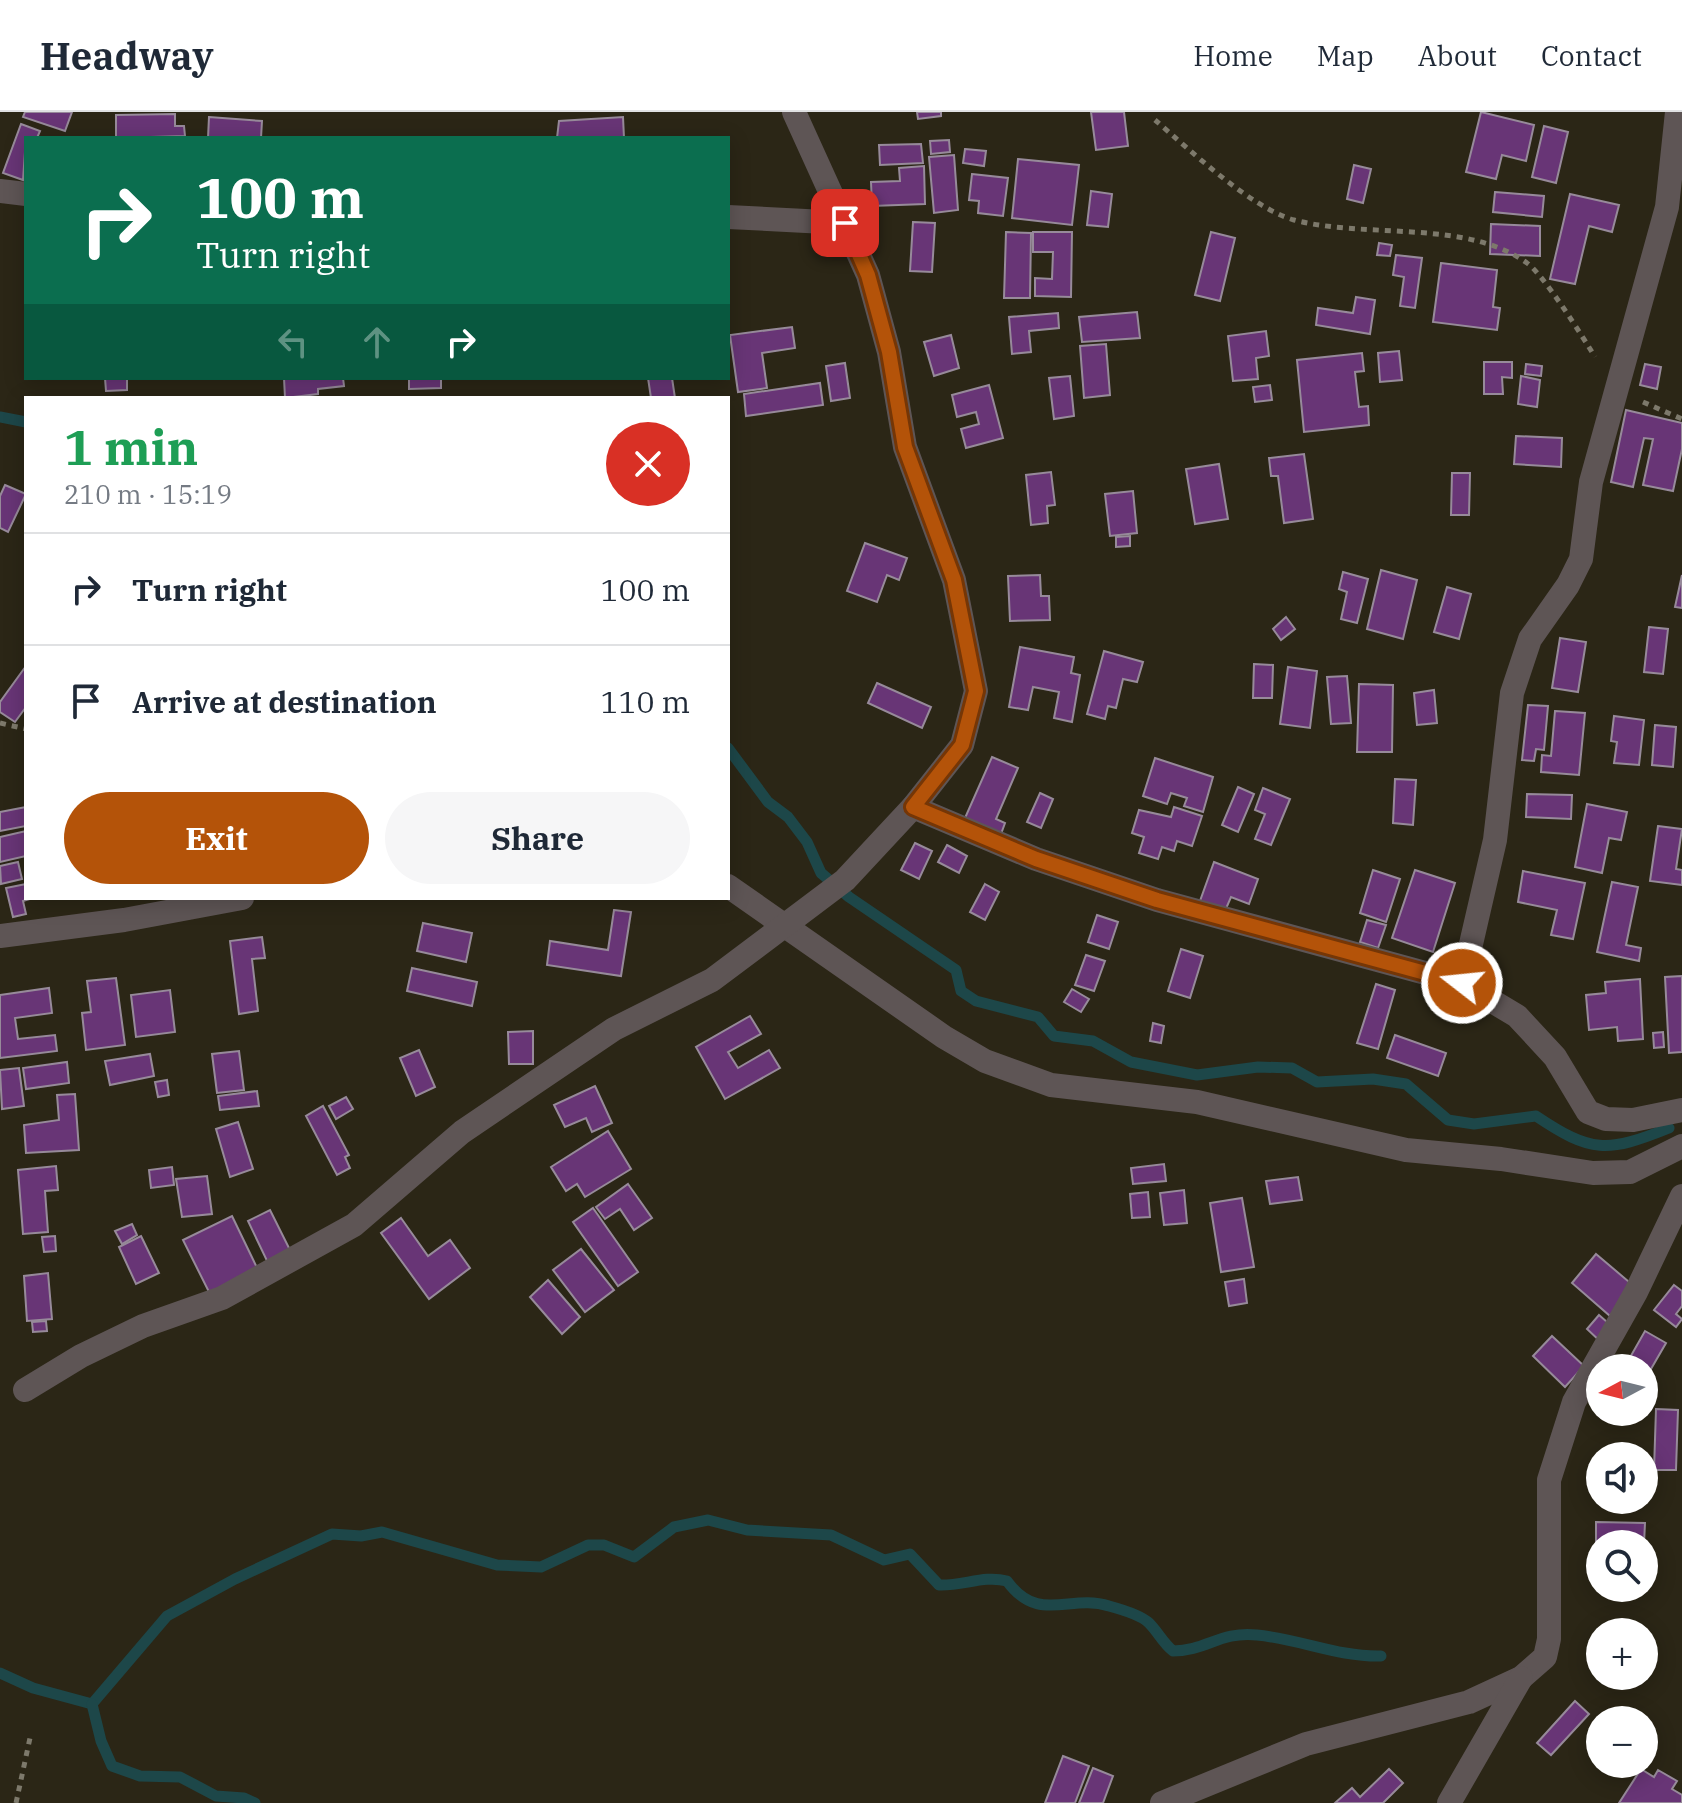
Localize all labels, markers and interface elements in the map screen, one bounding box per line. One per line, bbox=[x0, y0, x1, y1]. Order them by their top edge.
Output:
text: Headway bbox=[40, 31, 214, 80]
text: Home bbox=[1193, 37, 1273, 74]
text: Map bbox=[1317, 37, 1374, 74]
text: About bbox=[1418, 37, 1497, 74]
text: Contact bbox=[1541, 37, 1642, 74]
text: 100 m bbox=[196, 161, 364, 233]
icon: right bbox=[64, 168, 168, 272]
pin bbox=[811, 189, 879, 257]
icon: arrive bbox=[823, 201, 867, 245]
text: Turn right bbox=[196, 231, 370, 278]
icon: left bbox=[271, 320, 315, 364]
icon: ahead bbox=[355, 320, 399, 364]
icon: right bbox=[439, 320, 483, 364]
text: 1 min bbox=[64, 416, 198, 478]
button: close bbox=[606, 422, 690, 506]
text: 210 m · 15:19 bbox=[64, 477, 232, 511]
icon: right bbox=[64, 567, 108, 611]
text: Turn right bbox=[132, 570, 287, 609]
text: 100 m bbox=[600, 570, 690, 609]
icon: arrive bbox=[64, 679, 108, 723]
text: Arrive at destination bbox=[132, 682, 437, 721]
text: 110 m bbox=[600, 682, 690, 721]
button: Exit bbox=[64, 792, 369, 884]
button: Share bbox=[385, 792, 690, 884]
position arrow bbox=[1420, 941, 1504, 1025]
north arrow bbox=[1586, 1354, 1658, 1426]
map controls bbox=[1586, 1354, 1658, 1778]
button: sound bbox=[1586, 1442, 1658, 1514]
button: search bbox=[1586, 1530, 1658, 1602]
button: + bbox=[1586, 1618, 1658, 1690]
button: − bbox=[1586, 1706, 1658, 1778]

